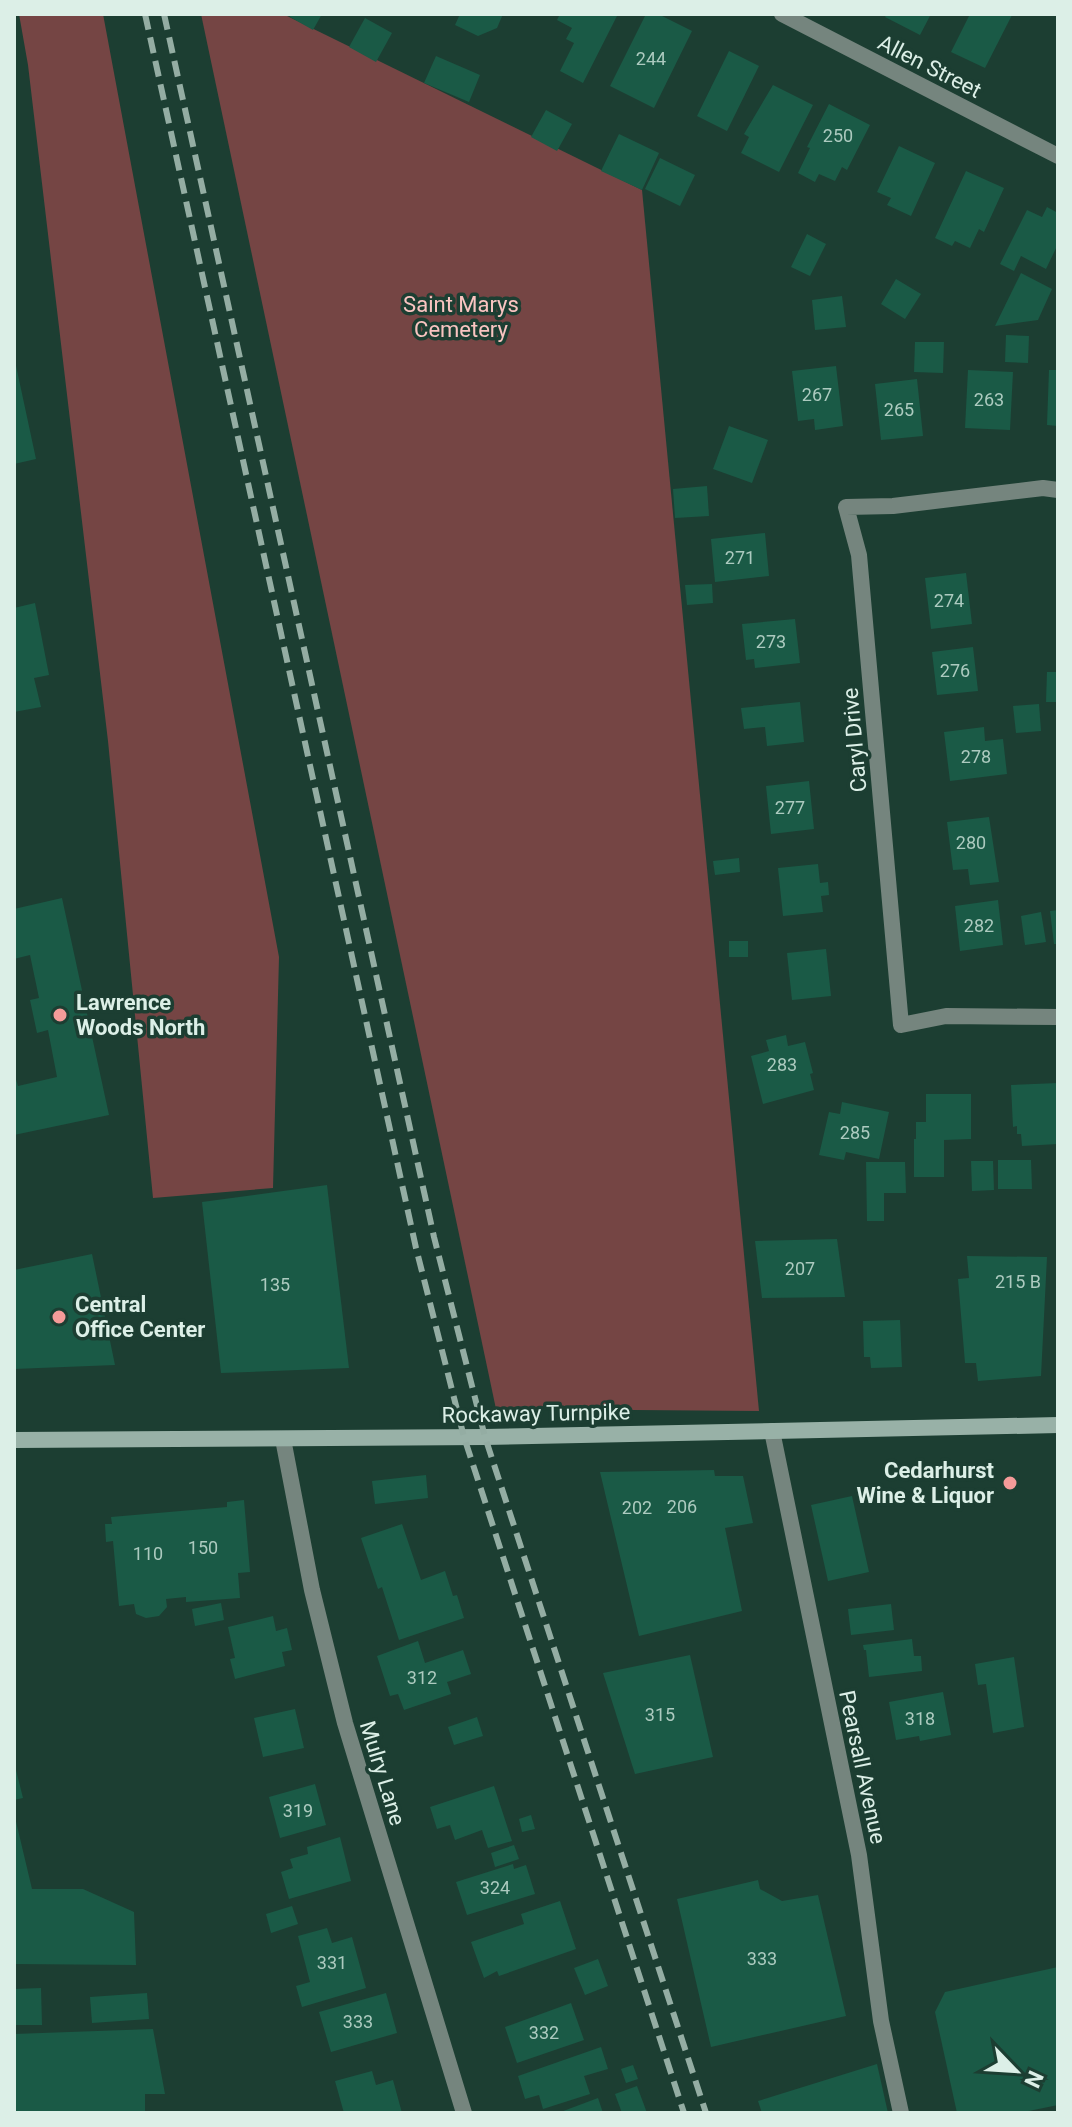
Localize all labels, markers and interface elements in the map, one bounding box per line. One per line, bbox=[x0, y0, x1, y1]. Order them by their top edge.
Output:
street label: Allen Street bbox=[874, 30, 986, 103]
house number: 244 bbox=[636, 48, 666, 69]
house number: 250 bbox=[823, 125, 853, 146]
park label: Saint Marys Cemetery bbox=[403, 292, 519, 342]
house number: 267 bbox=[802, 384, 832, 405]
house number: 263 bbox=[974, 389, 1004, 410]
house number: 265 bbox=[884, 399, 914, 420]
house number: 271 bbox=[725, 547, 755, 568]
house number: 274 bbox=[934, 590, 964, 611]
house number: 273 bbox=[756, 631, 786, 652]
house number: 276 bbox=[940, 660, 970, 681]
street label: Caryl Drive bbox=[837, 687, 872, 793]
house number: 278 bbox=[961, 746, 991, 767]
house number: 277 bbox=[775, 797, 805, 818]
house number: 280 bbox=[956, 832, 986, 853]
house number: 282 bbox=[964, 915, 994, 936]
place label: Lawrence Woods North bbox=[76, 990, 205, 1040]
marker: Lawrence Woods North bbox=[51, 1006, 69, 1024]
house number: 283 bbox=[767, 1054, 797, 1075]
house number: 285 bbox=[840, 1122, 870, 1143]
house number: 207 bbox=[785, 1258, 815, 1279]
house number: 215 B bbox=[995, 1271, 1041, 1292]
house number: 135 bbox=[260, 1274, 290, 1295]
place label: Central Office Center bbox=[75, 1292, 205, 1342]
marker: Central Office Center bbox=[50, 1308, 68, 1326]
street label: Rockaway Turnpike bbox=[441, 1399, 631, 1428]
place label: Cedarhurst Wine & Liquor bbox=[856, 1458, 995, 1508]
marker: Cedarhurst Wine & Liquor bbox=[1001, 1474, 1019, 1492]
house number: 206 bbox=[667, 1496, 697, 1517]
house number: 202 bbox=[622, 1497, 652, 1518]
house number: 150 bbox=[188, 1537, 218, 1558]
house number: 110 bbox=[133, 1543, 163, 1564]
house number: 312 bbox=[407, 1667, 437, 1688]
street label: Pearsall Avenue bbox=[834, 1688, 891, 1846]
house number: 315 bbox=[645, 1704, 675, 1725]
house number: 318 bbox=[905, 1708, 935, 1729]
street label: Mulry Lane bbox=[355, 1718, 410, 1828]
house number: 319 bbox=[283, 1800, 313, 1821]
house number: 324 bbox=[480, 1877, 510, 1898]
house number: 333 bbox=[747, 1948, 777, 1969]
house number: 331 bbox=[317, 1952, 347, 1973]
house number: 333 bbox=[343, 2011, 373, 2032]
house number: 332 bbox=[529, 2022, 559, 2043]
north arrow bbox=[976, 2031, 1056, 2111]
text: N bbox=[1019, 2067, 1048, 2092]

